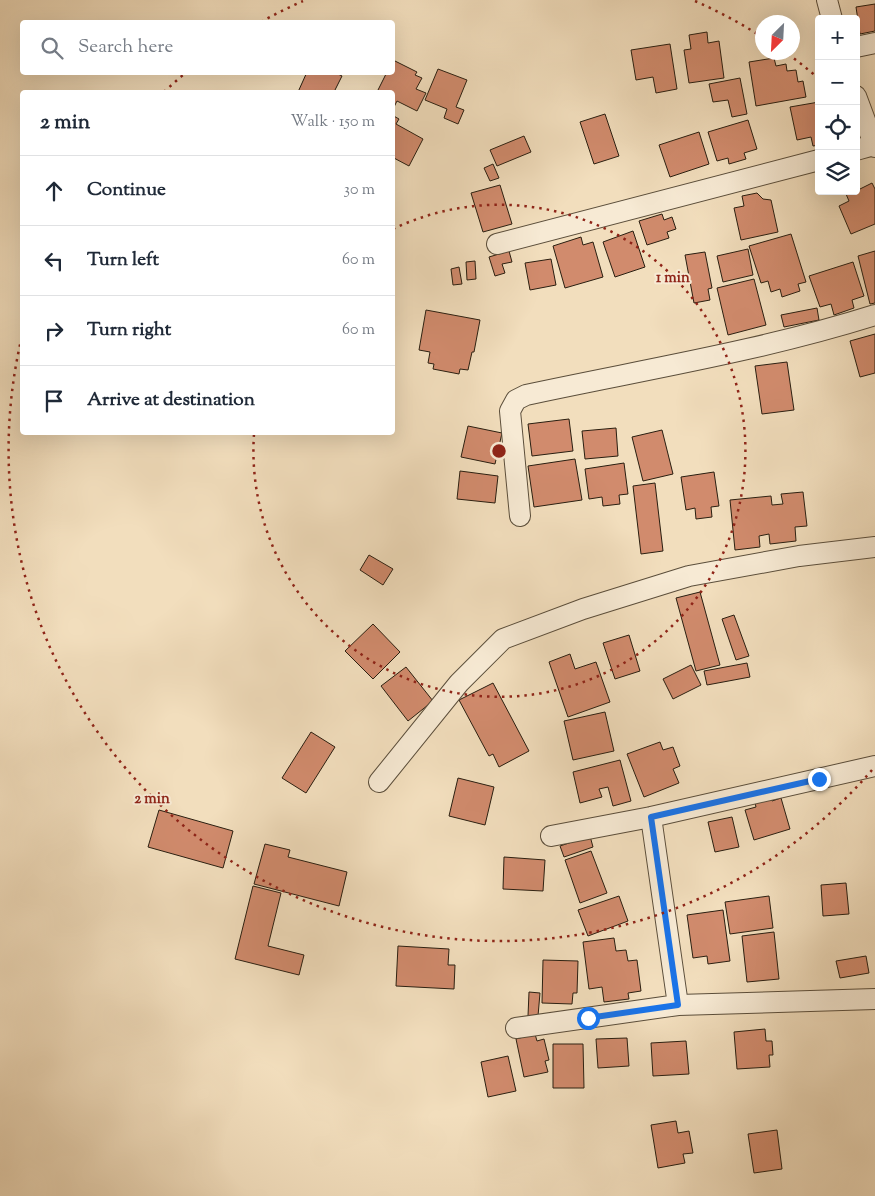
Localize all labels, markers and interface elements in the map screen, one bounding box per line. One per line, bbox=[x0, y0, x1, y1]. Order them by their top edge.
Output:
north arrow bbox=[755, 15, 800, 60]
map controls bbox=[815, 15, 860, 195]
button: + bbox=[815, 15, 860, 60]
search box bbox=[20, 20, 395, 75]
icon: search bbox=[38, 34, 66, 62]
text: Search here bbox=[78, 34, 173, 61]
button: − bbox=[815, 60, 860, 105]
button: locate bbox=[815, 105, 860, 150]
text: 2 min bbox=[40, 108, 90, 138]
text: Walk · 150 m bbox=[291, 111, 375, 134]
button: layers bbox=[815, 150, 860, 195]
icon: ahead bbox=[40, 177, 68, 205]
text: Continue bbox=[87, 177, 166, 204]
text: 30 m bbox=[344, 179, 375, 202]
icon: left bbox=[40, 247, 68, 275]
text: Turn left bbox=[87, 247, 159, 274]
text: 60 m bbox=[342, 249, 375, 272]
text: 1 min bbox=[656, 268, 690, 289]
icon: right bbox=[40, 317, 68, 345]
text: Turn right bbox=[87, 317, 171, 344]
text: 60 m bbox=[342, 319, 375, 342]
icon: arrive bbox=[40, 387, 68, 415]
text: Arrive at destination bbox=[87, 387, 255, 414]
centre of rings bbox=[490, 442, 508, 460]
route end bbox=[808, 768, 831, 791]
text: 2 min bbox=[134, 789, 170, 810]
route start bbox=[577, 1007, 600, 1030]

